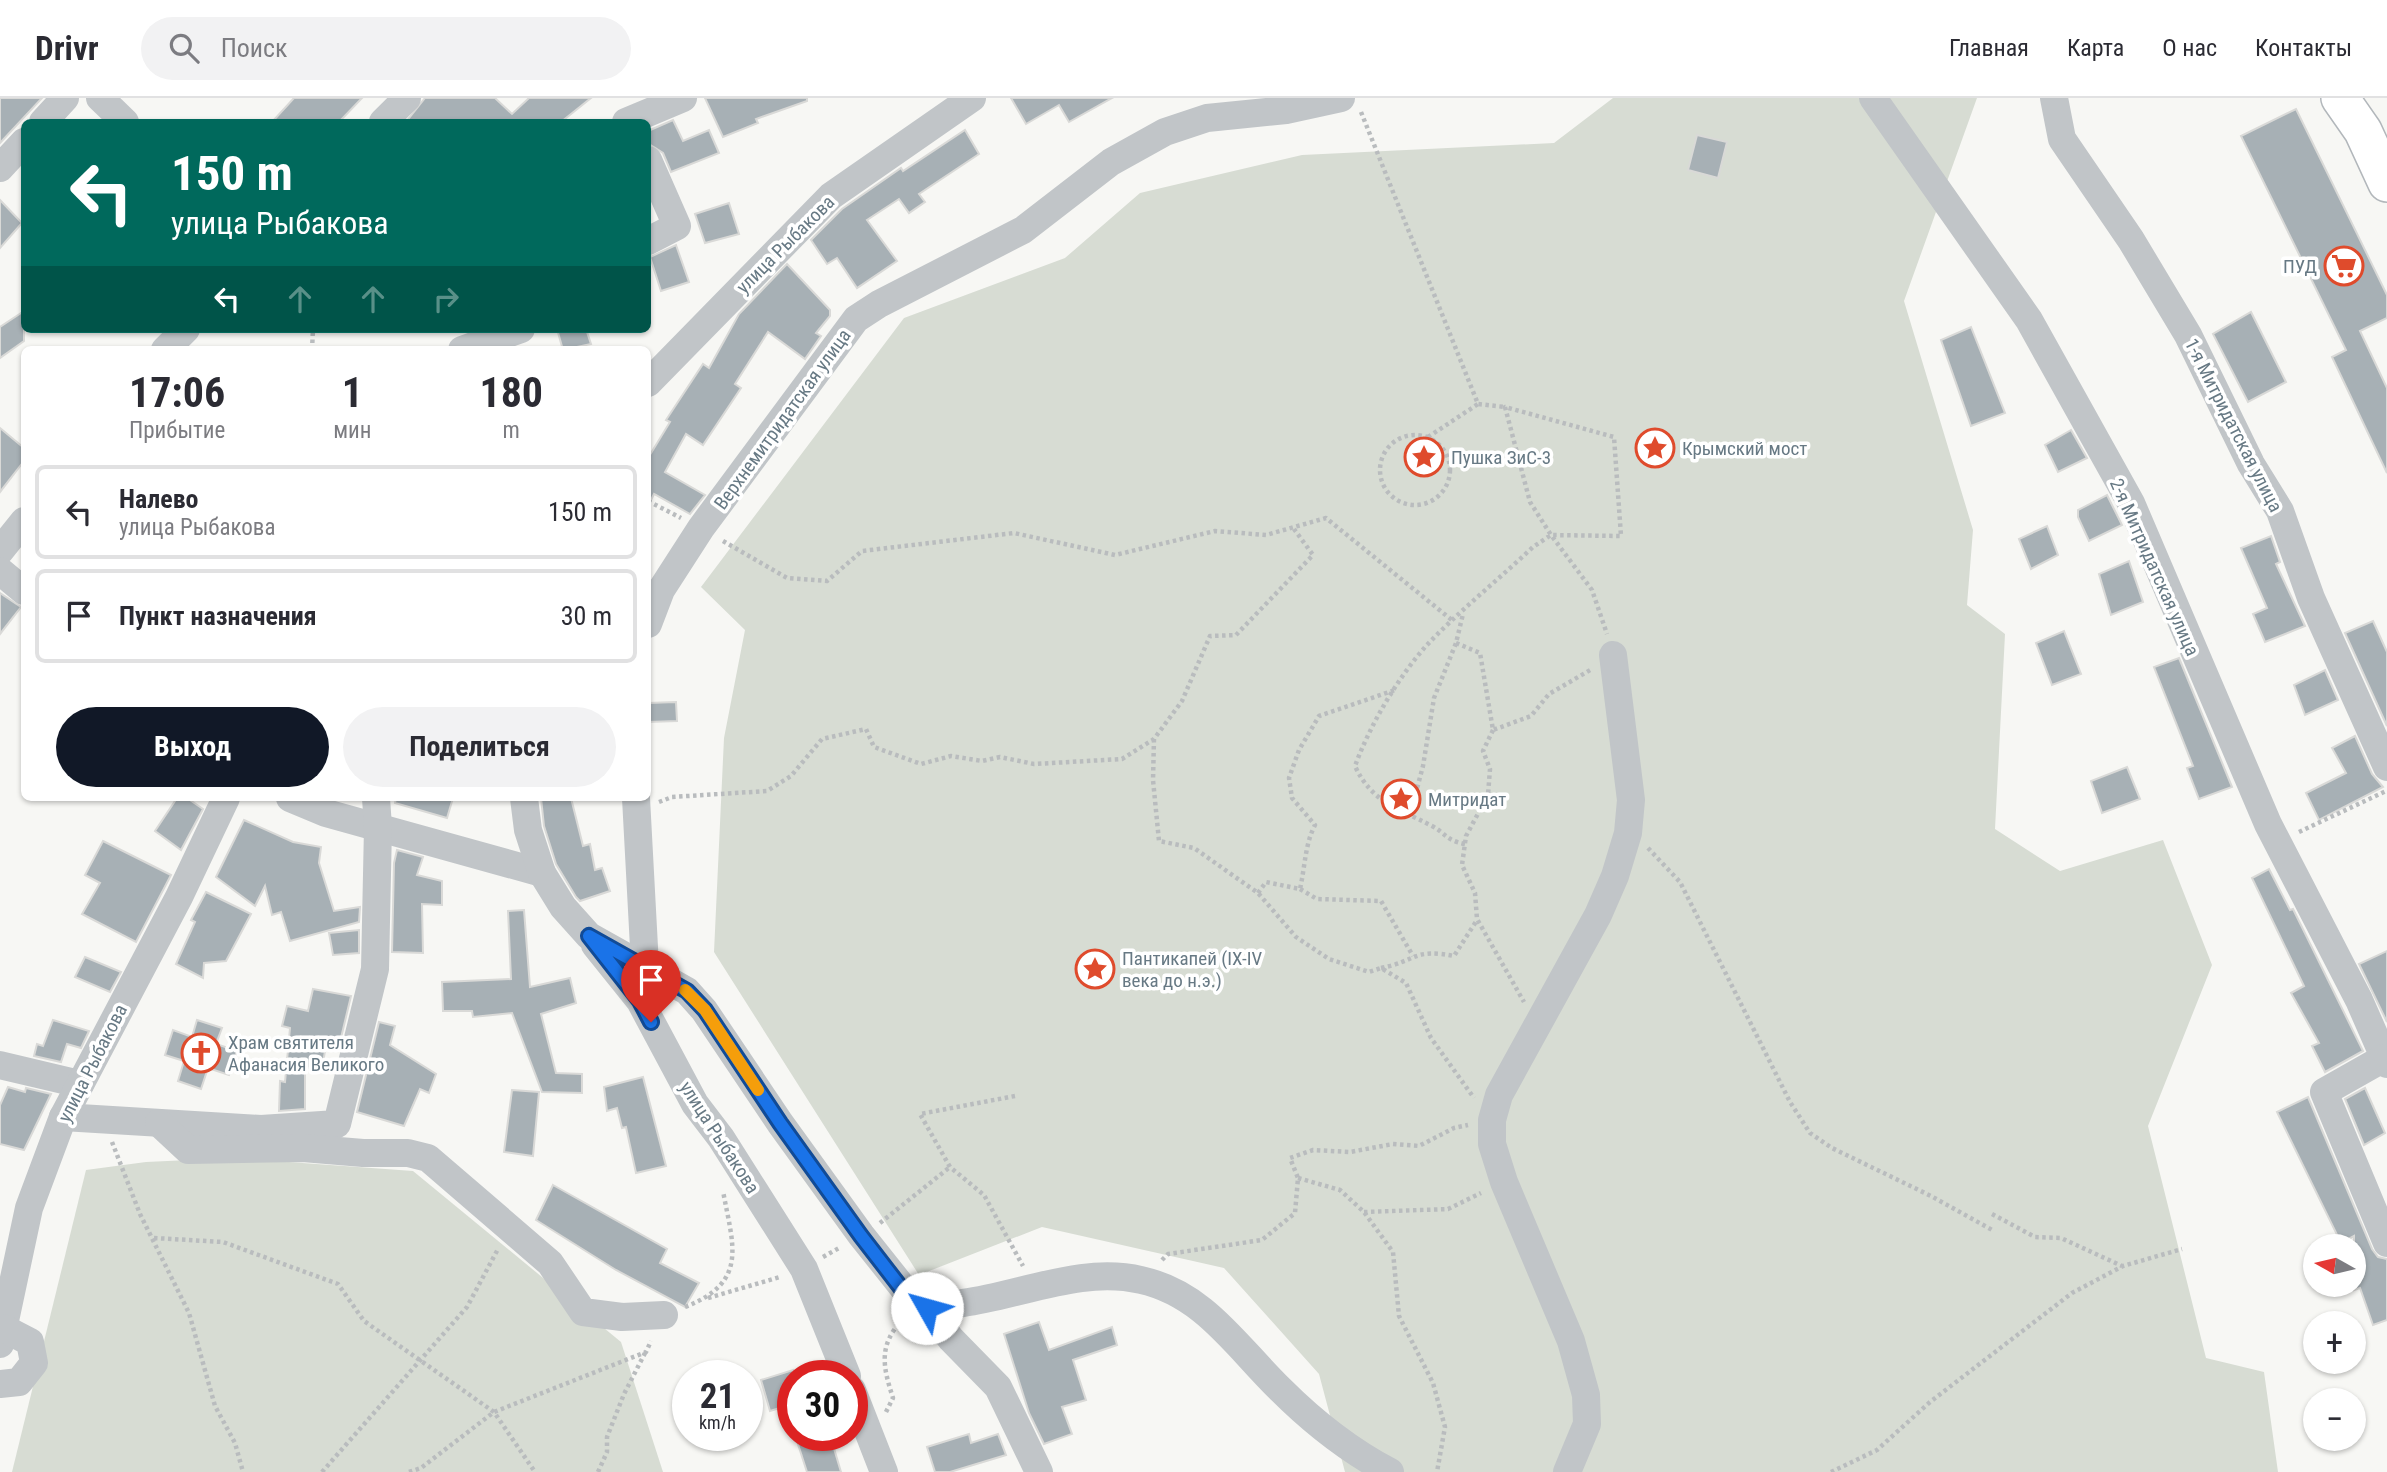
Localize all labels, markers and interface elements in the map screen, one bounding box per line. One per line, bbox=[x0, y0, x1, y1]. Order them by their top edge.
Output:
search box bbox=[141, 17, 631, 80]
text: Drivr bbox=[35, 29, 99, 68]
icon: search bbox=[165, 29, 203, 67]
text: Поиск bbox=[221, 33, 288, 63]
text: Главная bbox=[1949, 34, 2029, 62]
text: Карта bbox=[2067, 34, 2124, 62]
text: О нас bbox=[2162, 34, 2217, 62]
text: Контакты bbox=[2255, 34, 2352, 62]
text: 150 m bbox=[171, 145, 293, 202]
icon: left bbox=[56, 147, 147, 238]
street label: улица Рыбакова bbox=[732, 191, 839, 298]
text: улица Рыбакова bbox=[171, 204, 389, 242]
supermarket icon: ПУД bbox=[2323, 245, 2365, 287]
place label: ПУД bbox=[2283, 255, 2317, 278]
icon: left bbox=[208, 280, 246, 318]
icon: ahead bbox=[281, 280, 319, 318]
icon: ahead bbox=[354, 280, 392, 318]
icon: right bbox=[427, 280, 465, 318]
street label: Верхнемитридатская улица bbox=[709, 325, 856, 514]
street label: 1-я Митридатская улица bbox=[2180, 335, 2287, 516]
text: 17:06 bbox=[129, 368, 225, 417]
text: 1 bbox=[342, 368, 363, 417]
text: 180 bbox=[479, 368, 543, 417]
text: Прибытие bbox=[129, 417, 225, 444]
text: мин bbox=[333, 417, 372, 444]
text: m bbox=[503, 417, 520, 444]
place icon: Крымский мост bbox=[1634, 427, 1676, 469]
place icon: Пушка ЗиС-3 bbox=[1403, 436, 1445, 478]
place label: Крымский мост bbox=[1682, 437, 1807, 460]
place label: Пушка ЗиС-3 bbox=[1451, 446, 1551, 469]
street label: 2-я Митридатская улица bbox=[2105, 475, 2204, 659]
text: Налево bbox=[119, 484, 199, 514]
icon: left bbox=[60, 493, 98, 531]
text: 150 m bbox=[548, 497, 612, 527]
text: улица Рыбакова bbox=[119, 514, 275, 541]
icon: arrive bbox=[60, 597, 98, 635]
text: Пункт назначения bbox=[119, 601, 317, 631]
text: 30 m bbox=[561, 601, 612, 631]
button: Выход bbox=[56, 707, 329, 787]
button: Поделиться bbox=[343, 707, 616, 787]
place icon: Митридат bbox=[1380, 778, 1422, 820]
place label: Митридат bbox=[1428, 788, 1506, 811]
place label: Пантикапей (IX-IV века до н.э.) bbox=[1122, 947, 1263, 992]
place icon: Пантикапей (IX-IV века до н.э.) bbox=[1074, 948, 1116, 990]
pin bbox=[621, 950, 681, 1022]
icon: arrive bbox=[632, 961, 670, 999]
street label: улица Рыбакова bbox=[53, 1000, 132, 1126]
place label: Храм святителя Афанасия Великого bbox=[228, 1031, 384, 1076]
church icon: Храм святителя Афанасия Великого bbox=[180, 1032, 222, 1074]
street label: улица Рыбакова bbox=[675, 1077, 764, 1198]
north arrow bbox=[2303, 1234, 2366, 1297]
map controls bbox=[2303, 1234, 2366, 1451]
position arrow bbox=[890, 1271, 964, 1345]
button: + bbox=[2303, 1311, 2366, 1374]
speed limit sign: 30 bbox=[777, 1360, 868, 1451]
text: 21 bbox=[700, 1376, 735, 1417]
button: − bbox=[2303, 1388, 2366, 1451]
text: km/h bbox=[699, 1412, 736, 1433]

